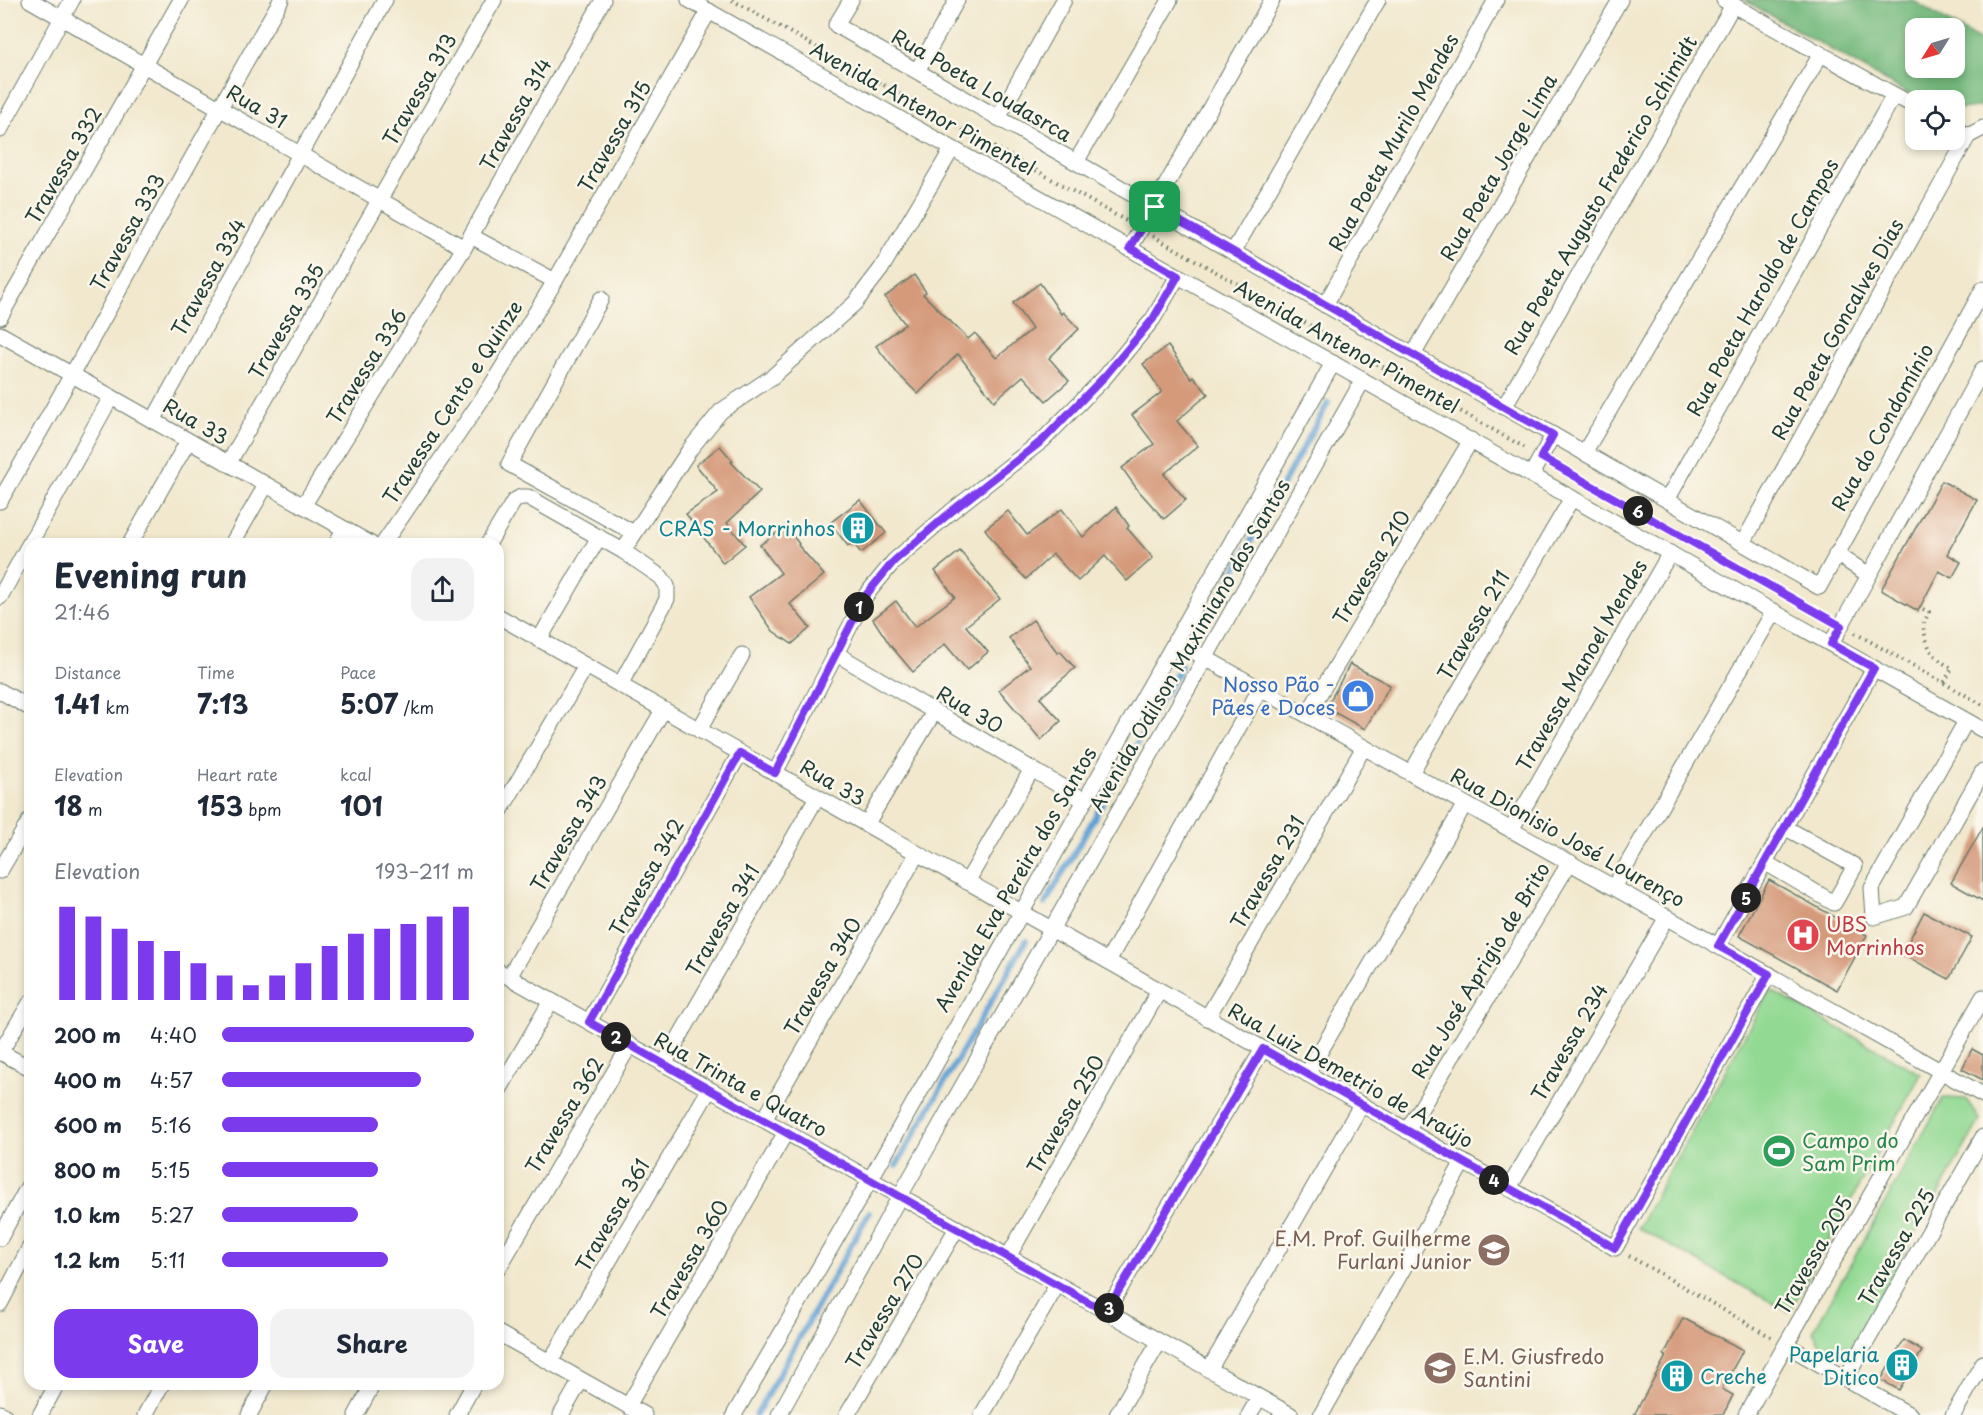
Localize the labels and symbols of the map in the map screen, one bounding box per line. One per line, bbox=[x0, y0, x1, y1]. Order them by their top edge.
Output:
north arrow bbox=[1905, 18, 1965, 78]
street label: Rua Poeta Loudasrca bbox=[886, 21, 1078, 149]
street label: Travessa 313 bbox=[375, 27, 463, 151]
street label: Rua Poeta Murilo Mendes bbox=[1320, 28, 1466, 256]
street label: Rua Poeta Augusto Frederico Schimidt bbox=[1496, 30, 1704, 360]
street label: Avenida Antenor Pimentel bbox=[805, 34, 1041, 182]
street label: Travessa 314 bbox=[472, 52, 558, 176]
street label: Rua Poeta Jorge Lima bbox=[1432, 67, 1564, 266]
street label: Travessa 315 bbox=[570, 74, 658, 198]
street label: Rua 31 bbox=[221, 77, 293, 135]
street label: Travessa 332 bbox=[17, 101, 109, 229]
street label: Rua Poeta Haroldo de Campos bbox=[1678, 153, 1846, 421]
street label: Travessa 333 bbox=[82, 168, 172, 296]
pin bbox=[1129, 181, 1180, 232]
street label: Travessa 334 bbox=[163, 213, 253, 341]
street label: Rua Poeta Goncalves Dias bbox=[1763, 213, 1911, 445]
street label: Travessa 335 bbox=[241, 257, 331, 385]
street label: Avenida Antenor Pimentel bbox=[1229, 272, 1465, 420]
street label: Travessa Cento e Quinze bbox=[375, 294, 529, 510]
street label: Travessa 336 bbox=[318, 302, 414, 430]
street label: Rua do Condomínio bbox=[1823, 338, 1941, 516]
street label: Rua 33 bbox=[158, 390, 234, 452]
street label: Avenida Odilson Maximiano dos Santos bbox=[1081, 473, 1297, 817]
pin: 6 bbox=[1623, 496, 1653, 526]
street label: Travessa 210 bbox=[1325, 504, 1417, 630]
building icon: CRAS - Morrinhos bbox=[840, 510, 876, 546]
place label: CRAS - Morrinhos bbox=[659, 513, 835, 543]
street label: Travessa Manoel Mendes bbox=[1508, 554, 1654, 776]
street label: Travessa 211 bbox=[1429, 564, 1517, 686]
pin: 1 bbox=[844, 592, 874, 622]
place label: Nosso Pão - Pães e Doces bbox=[1211, 669, 1335, 722]
street label: Rua 30 bbox=[931, 678, 1009, 740]
shop icon: Nosso Pão - Pães e Doces bbox=[1340, 678, 1376, 714]
street label: Avenida Eva Pereira dos Santos bbox=[927, 741, 1103, 1017]
street label: Rua 33 bbox=[795, 751, 871, 813]
street label: Rua Dionisio José Lourenço bbox=[1445, 760, 1691, 914]
street label: Travessa 343 bbox=[522, 769, 614, 897]
street label: Travessa 231 bbox=[1222, 810, 1312, 934]
street label: Travessa 342 bbox=[601, 813, 691, 941]
street label: Rua José Aprigio de Brito bbox=[1403, 856, 1557, 1084]
street label: Travessa 341 bbox=[678, 858, 766, 982]
pin: 5 bbox=[1731, 883, 1761, 913]
place label: UBS Morrinhos bbox=[1826, 909, 1924, 962]
street label: Travessa 340 bbox=[776, 911, 868, 1041]
hospital icon: UBS Morrinhos bbox=[1785, 917, 1821, 953]
street label: Travessa 234 bbox=[1523, 977, 1615, 1107]
street label: Rua Luiz Demetrio de Araújo bbox=[1223, 995, 1479, 1155]
pin: 2 bbox=[601, 1022, 631, 1052]
street label: Rua Trinta e Quatro bbox=[649, 1024, 833, 1144]
street label: Travessa 250 bbox=[1019, 1049, 1111, 1179]
street label: Travessa 362 bbox=[517, 1051, 611, 1179]
place label: Campo do Sam Prim bbox=[1802, 1125, 1899, 1178]
sports icon: Campo do Sam Prim bbox=[1761, 1133, 1797, 1169]
street label: Travessa 361 bbox=[568, 1153, 656, 1277]
pin: 4 bbox=[1479, 1165, 1509, 1195]
street label: Travessa 225 bbox=[1850, 1183, 1942, 1311]
street label: Travessa 205 bbox=[1767, 1190, 1859, 1320]
street label: Travessa 360 bbox=[643, 1194, 735, 1324]
place label: E.M. Prof. Guilherme Furlani Junior bbox=[1275, 1223, 1472, 1276]
school or university icon: E.M. Prof. Guilherme Furlani Junior bbox=[1476, 1232, 1512, 1268]
street label: Travessa 270 bbox=[838, 1247, 930, 1375]
pin: 3 bbox=[1094, 1293, 1124, 1323]
place label: Papelaria Ditico bbox=[1789, 1339, 1879, 1392]
place label: E.M. Giusfredo Santini bbox=[1463, 1341, 1604, 1394]
building icon: Papelaria Ditico bbox=[1884, 1347, 1920, 1383]
school or university icon: E.M. Giusfredo Santini bbox=[1422, 1350, 1458, 1386]
building icon: Creche bbox=[1659, 1358, 1695, 1394]
place label: Creche bbox=[1700, 1361, 1767, 1391]

